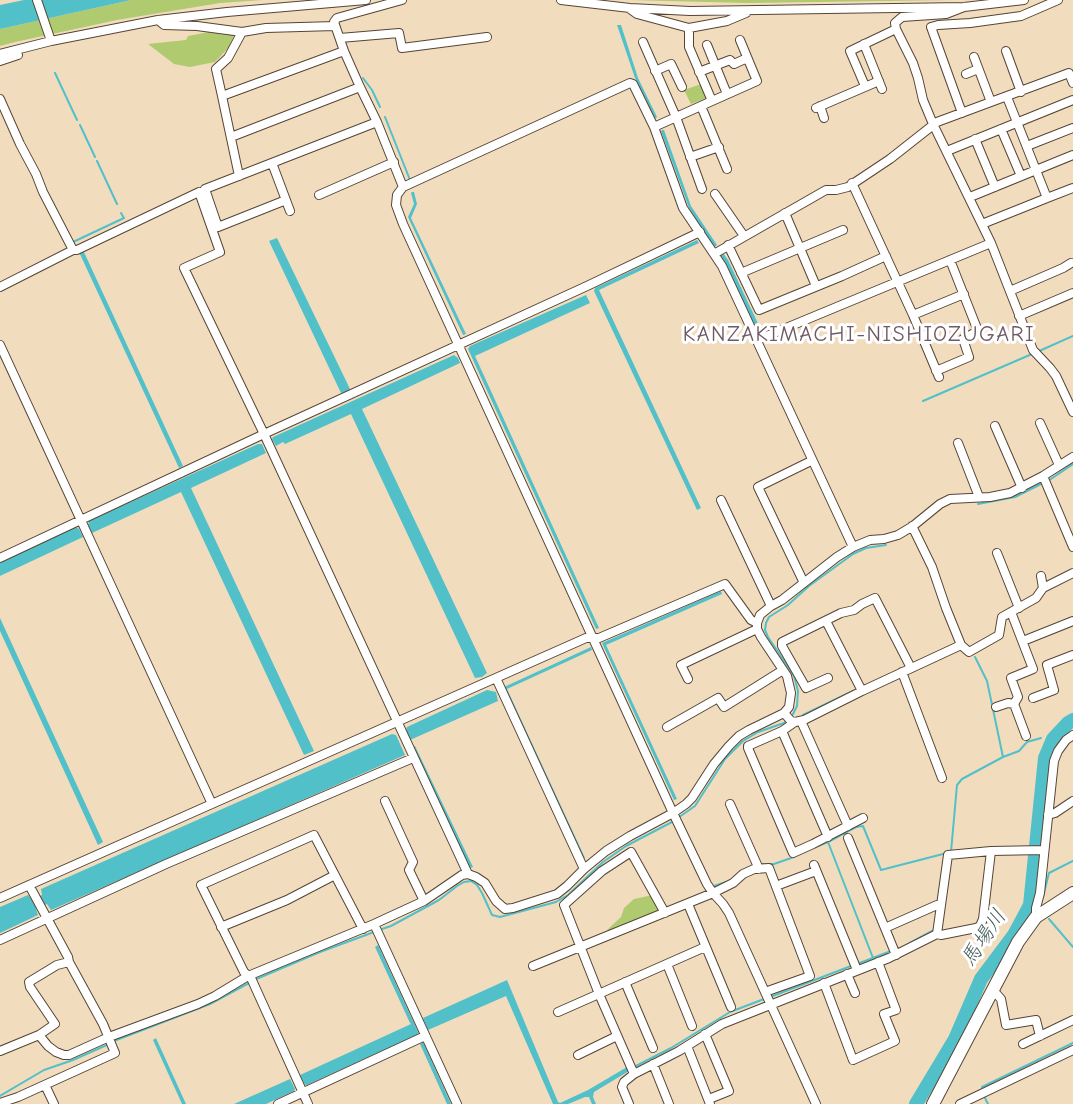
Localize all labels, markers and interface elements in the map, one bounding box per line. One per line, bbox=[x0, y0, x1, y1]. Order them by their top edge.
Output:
district label: KANZAKIMACHI-NISHIOZUGARI bbox=[683, 322, 1035, 348]
water label: 馬場川 bbox=[956, 905, 1012, 971]

